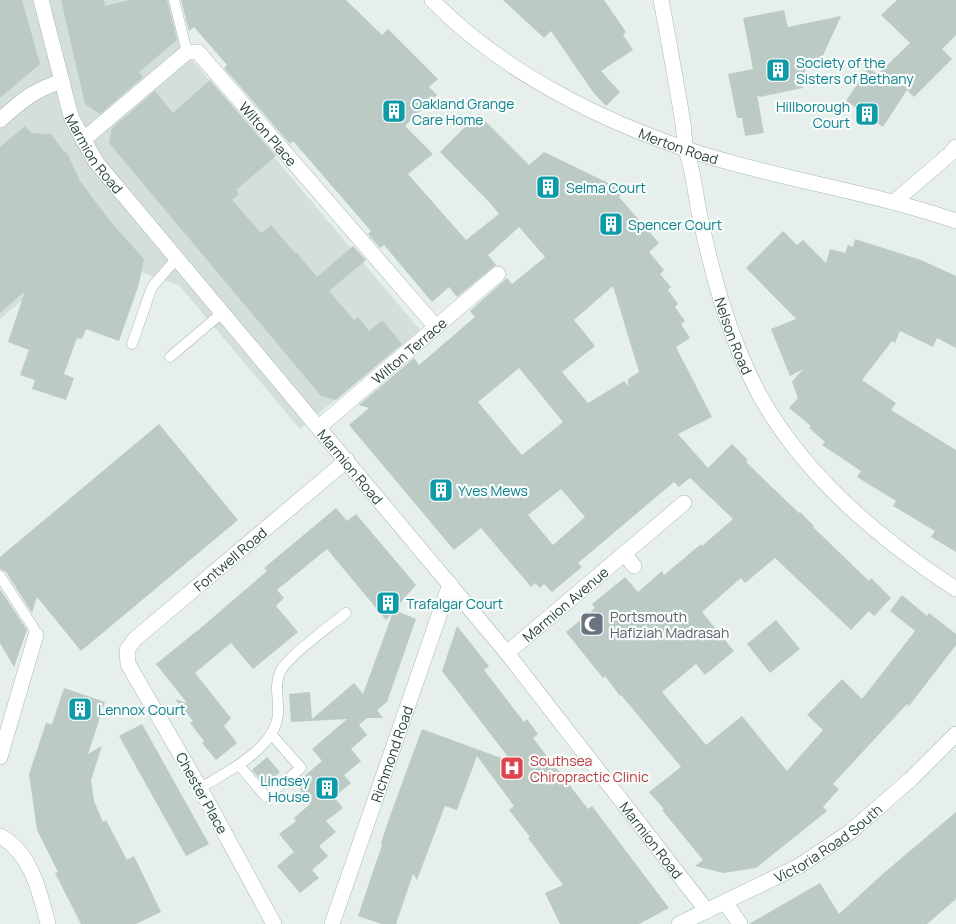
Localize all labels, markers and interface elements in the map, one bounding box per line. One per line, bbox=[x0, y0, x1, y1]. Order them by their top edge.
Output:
place label: Society of the Sisters of Bethany bbox=[796, 53, 914, 88]
building icon: Society of the Sisters of Bethany bbox=[765, 57, 791, 83]
place label: Oakland Grange Care Home bbox=[412, 94, 514, 129]
street label: Wilton Place bbox=[235, 97, 302, 170]
place label: Hillborough Court bbox=[776, 97, 850, 132]
building icon: Oakland Grange Care Home bbox=[381, 98, 407, 124]
building icon: Hillborough Court bbox=[854, 101, 880, 127]
street label: Marmion Road bbox=[61, 110, 128, 197]
street label: Merton Road bbox=[636, 123, 721, 168]
building icon: Selma Court bbox=[535, 174, 561, 200]
place label: Selma Court bbox=[566, 178, 646, 197]
building icon: Spencer Court bbox=[598, 211, 624, 237]
place label: Spencer Court bbox=[628, 215, 722, 234]
street label: Nelson Road bbox=[711, 295, 757, 377]
street label: Wilton Terrace bbox=[367, 313, 450, 388]
street label: Marmion Road bbox=[314, 425, 388, 508]
building icon: Yves Mews bbox=[428, 477, 454, 503]
place label: Yves Mews bbox=[458, 481, 528, 500]
street label: Fontwell Road bbox=[189, 523, 270, 595]
street label: Marmion Avenue bbox=[518, 562, 612, 646]
building icon: Trafalgar Court bbox=[375, 590, 401, 616]
place label: Trafalgar Court bbox=[406, 594, 504, 613]
place label: Portsmouth Hafiziah Madrasah bbox=[610, 607, 729, 642]
mosque icon: Portsmouth Hafiziah Madrasah bbox=[579, 611, 605, 637]
building icon: Lennox Court bbox=[67, 696, 93, 722]
place label: Lennox Court bbox=[98, 700, 186, 719]
street label: Richmond Road bbox=[366, 703, 417, 805]
street label: Chester Place bbox=[172, 749, 232, 837]
place label: Southsea Chiropractic Clinic bbox=[530, 751, 649, 786]
hospital icon: Southsea Chiropractic Clinic bbox=[499, 755, 525, 781]
place label: Lindsey House bbox=[260, 771, 311, 806]
building icon: Lindsey House bbox=[314, 775, 340, 801]
street label: Marmion Road bbox=[616, 798, 688, 882]
street label: Victoria Road South bbox=[771, 799, 886, 886]

